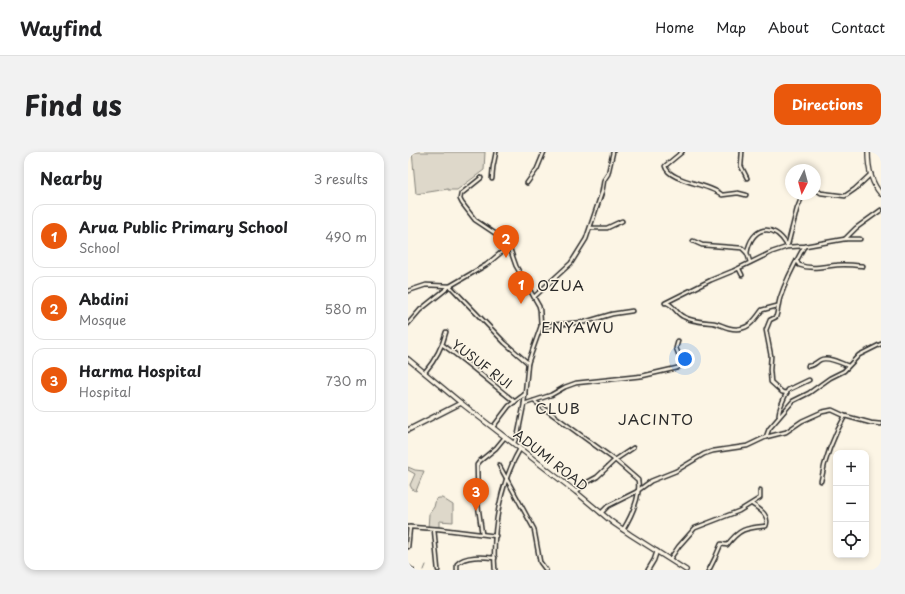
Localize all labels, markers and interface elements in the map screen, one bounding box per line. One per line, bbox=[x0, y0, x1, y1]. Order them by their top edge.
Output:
text: Wayfind bbox=[20, 14, 102, 42]
text: Home bbox=[655, 17, 694, 38]
text: Map bbox=[716, 17, 746, 38]
text: About bbox=[768, 17, 809, 38]
text: Contact bbox=[831, 17, 885, 38]
text: Find us bbox=[24, 83, 122, 126]
button: Directions bbox=[774, 84, 881, 125]
north arrow bbox=[785, 164, 821, 200]
text: Nearby bbox=[40, 165, 102, 191]
text: 3 results bbox=[314, 169, 368, 188]
text: Arua Public Primary School bbox=[79, 215, 288, 238]
pin: 2 bbox=[493, 225, 519, 258]
text: 1 bbox=[51, 227, 57, 246]
text: 490 m bbox=[325, 227, 367, 246]
text: School bbox=[79, 238, 120, 257]
pin: 1 bbox=[508, 271, 534, 304]
district label: OZUA bbox=[537, 273, 585, 296]
text: Abdini bbox=[79, 287, 128, 310]
text: 2 bbox=[49, 299, 59, 318]
text: 580 m bbox=[325, 299, 367, 318]
text: Mosque bbox=[79, 310, 126, 329]
district label: ENYAWU bbox=[541, 315, 615, 338]
street label: YUSUF RIJI bbox=[448, 335, 516, 393]
your location bbox=[675, 349, 695, 369]
text: Harma Hospital bbox=[79, 359, 201, 382]
text: 3 bbox=[50, 371, 58, 390]
text: 730 m bbox=[326, 371, 367, 390]
text: Hospital bbox=[79, 382, 131, 401]
district label: CLUB bbox=[535, 396, 581, 419]
district label: JACINTO bbox=[618, 407, 694, 430]
street label: ADUMI ROAD bbox=[510, 424, 593, 495]
map controls bbox=[833, 450, 869, 558]
button: + bbox=[833, 450, 869, 486]
pin: 3 bbox=[463, 478, 489, 511]
button: − bbox=[833, 486, 869, 522]
button: locate bbox=[833, 522, 869, 558]

